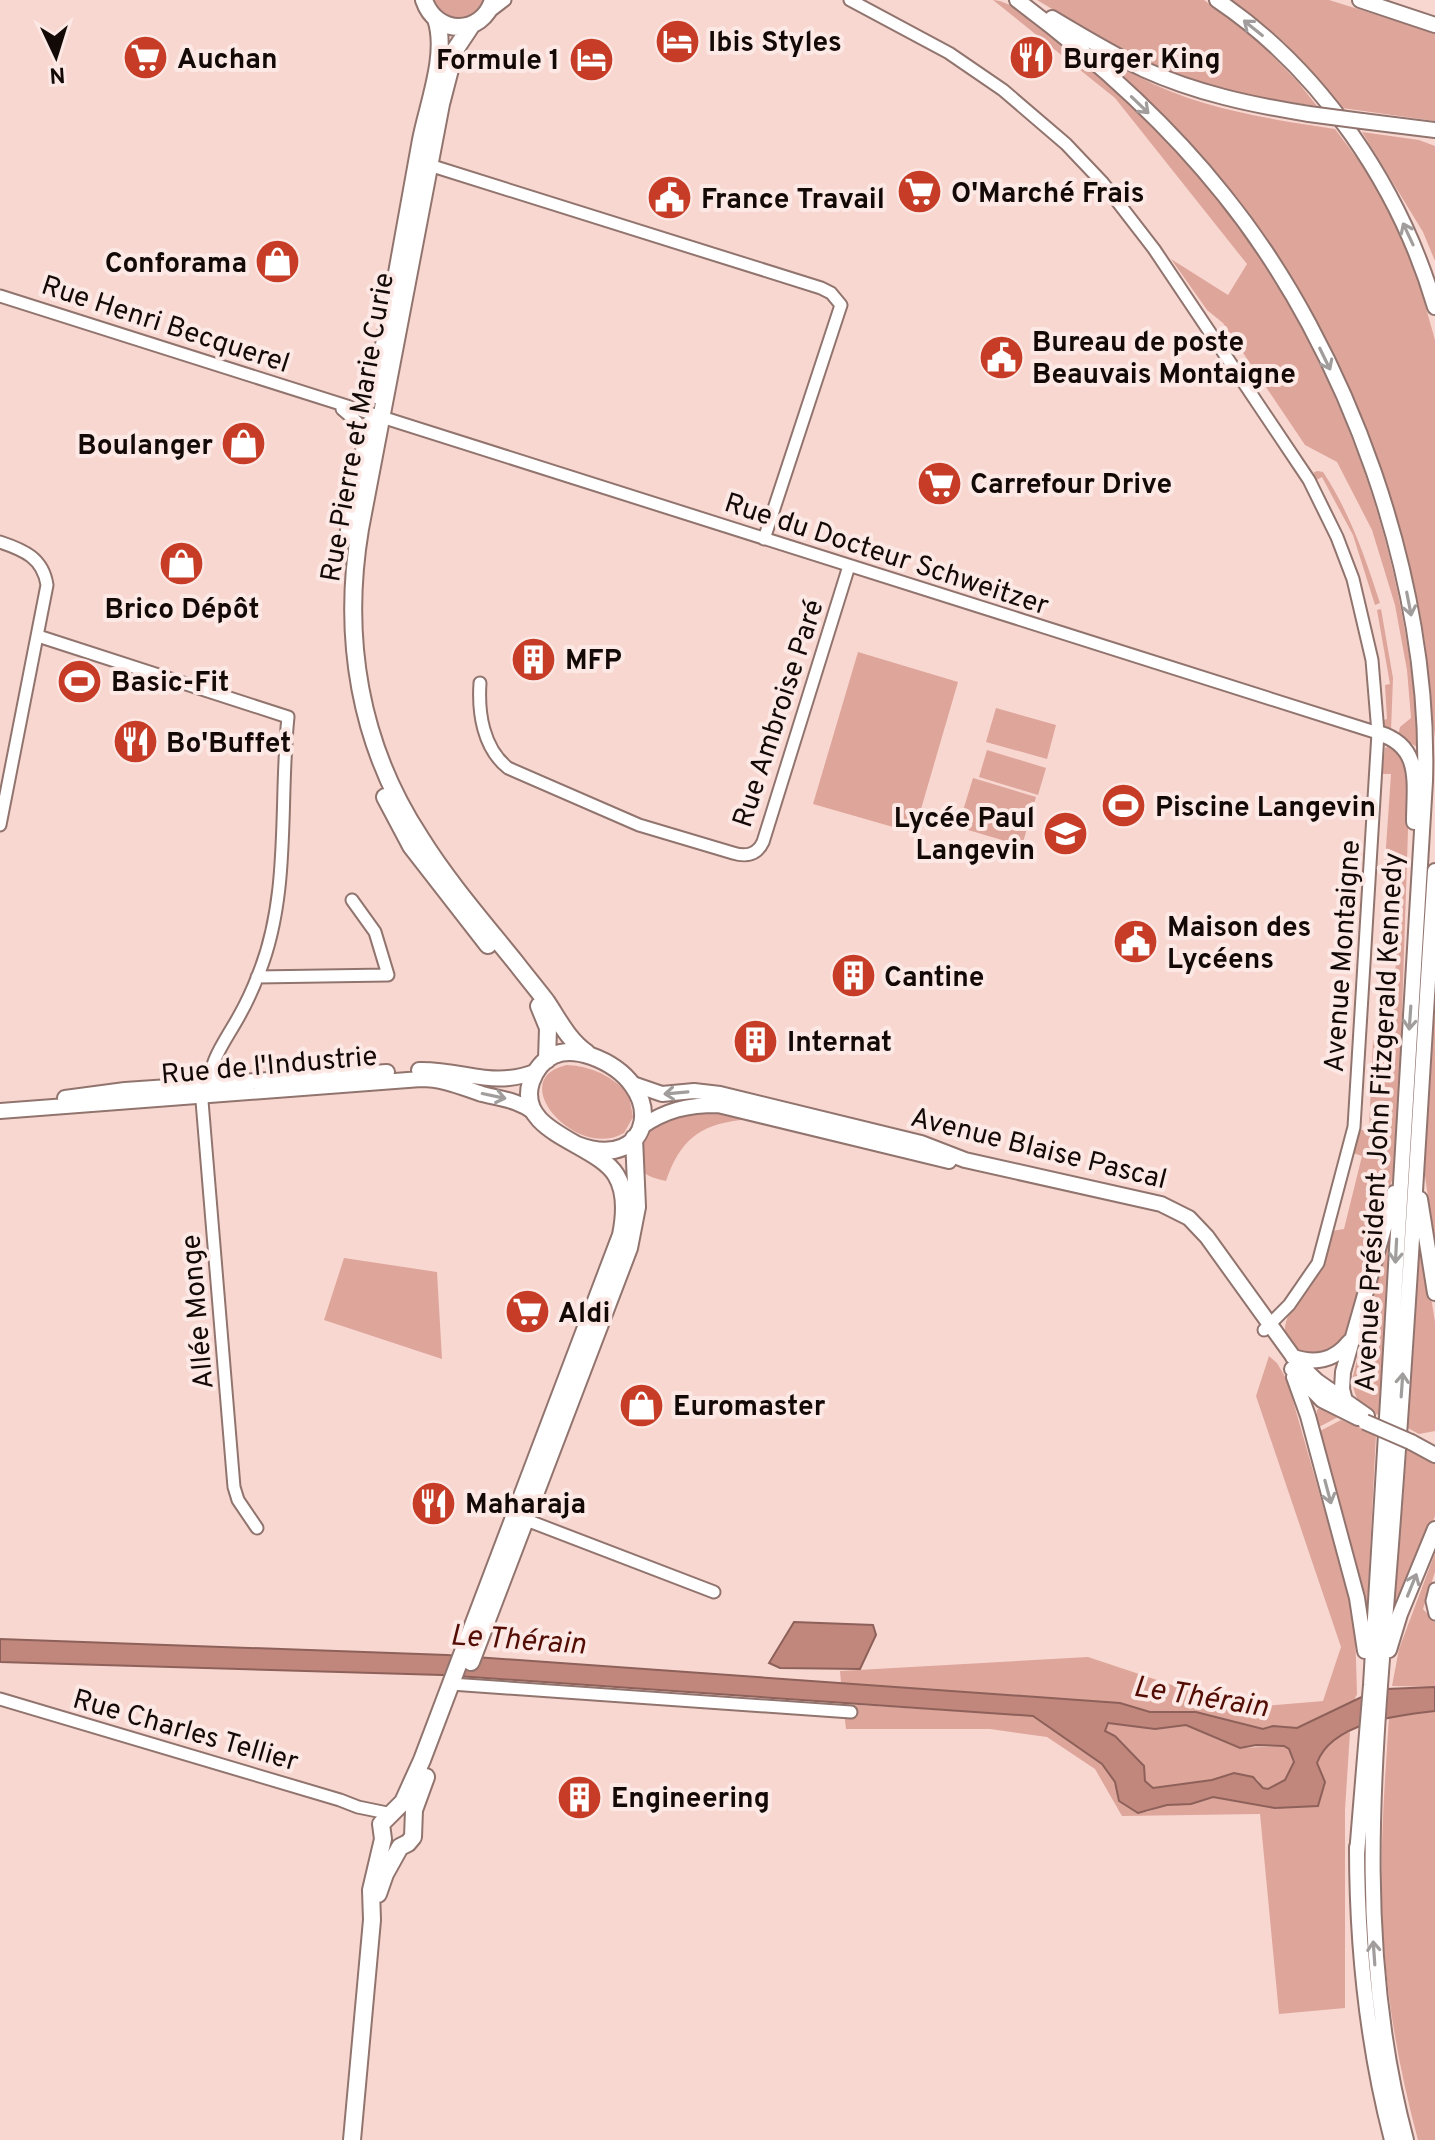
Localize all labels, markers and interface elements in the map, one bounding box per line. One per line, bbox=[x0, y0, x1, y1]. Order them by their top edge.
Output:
north arrow bbox=[16, 16, 96, 96]
hotel icon: Ibis Styles bbox=[653, 17, 701, 65]
one-way arrow bbox=[1244, 19, 1264, 37]
place label: Ibis Styles bbox=[708, 26, 842, 62]
supermarket icon: Auchan bbox=[122, 34, 170, 82]
restaurant icon: Burger King bbox=[1008, 34, 1056, 82]
hotel icon: Formule 1 bbox=[567, 35, 615, 83]
place label: Auchan bbox=[177, 43, 278, 79]
place label: Burger King bbox=[1063, 43, 1221, 79]
place label: Formule 1 bbox=[436, 44, 560, 80]
text: N bbox=[48, 59, 66, 87]
one-way arrow bbox=[1130, 95, 1149, 114]
supermarket icon: O'Marché Frais bbox=[896, 168, 944, 216]
public building icon: France Travail bbox=[646, 174, 694, 222]
place label: O'Marché Frais bbox=[951, 177, 1145, 213]
place label: France Travail bbox=[701, 183, 885, 219]
one-way arrow bbox=[1400, 223, 1415, 247]
shop icon: Conforama bbox=[254, 238, 302, 286]
place label: Conforama bbox=[105, 247, 247, 283]
street label: Rue Henri Becquerel bbox=[36, 269, 294, 383]
street label: Rue Pierre et Marie Curie bbox=[314, 270, 404, 585]
place label: Bureau de poste Beauvais Montaigne bbox=[1032, 326, 1296, 394]
public building icon: Bureau de poste Beauvais Montaigne bbox=[977, 333, 1025, 381]
one-way arrow bbox=[1318, 346, 1333, 370]
shop icon: Boulanger bbox=[220, 420, 268, 468]
place label: Boulanger bbox=[77, 429, 213, 465]
supermarket icon: Carrefour Drive bbox=[915, 459, 963, 507]
place label: Carrefour Drive bbox=[970, 468, 1172, 504]
street label: Rue du Docteur Schweitzer bbox=[719, 486, 1053, 625]
shop icon: Brico Dépôt bbox=[158, 539, 206, 587]
one-way arrow bbox=[1402, 591, 1417, 616]
place label: Brico Dépôt bbox=[104, 593, 260, 629]
street label: Rue Ambroise Paré bbox=[726, 595, 834, 832]
building icon: MFP bbox=[510, 635, 558, 683]
place label: MFP bbox=[565, 644, 622, 680]
sports icon: Basic-Fit bbox=[56, 657, 104, 705]
place label: Basic-Fit bbox=[111, 666, 229, 702]
restaurant icon: Bo'Buffet bbox=[111, 718, 159, 766]
place label: Bo'Buffet bbox=[166, 727, 291, 763]
sports icon: Piscine Langevin bbox=[1100, 782, 1148, 830]
place label: Piscine Langevin bbox=[1155, 791, 1376, 827]
place label: Lycée Paul Langevin bbox=[894, 802, 1035, 870]
school or university icon: Lycée Paul Langevin bbox=[1042, 809, 1090, 857]
street label: Avenue Montaigne bbox=[1318, 839, 1370, 1074]
street label: Avenue Président John Fitzgerald Kennedy bbox=[1349, 851, 1413, 1393]
place label: Maison des Lycéens bbox=[1167, 911, 1311, 979]
public building icon: Maison des Lycéens bbox=[1112, 918, 1160, 966]
building icon: Cantine bbox=[829, 952, 877, 1000]
place label: Cantine bbox=[884, 961, 984, 997]
one-way arrow bbox=[1402, 1004, 1417, 1031]
building icon: Internat bbox=[732, 1017, 780, 1065]
place label: Internat bbox=[787, 1026, 892, 1062]
street label: Rue de l'Industrie bbox=[160, 1040, 379, 1094]
one-way arrow bbox=[663, 1086, 689, 1101]
one-way arrow bbox=[481, 1089, 507, 1104]
street label: Avenue Blaise Pascal bbox=[906, 1101, 1170, 1199]
street label: Allée Monge bbox=[174, 1233, 224, 1391]
one-way arrow bbox=[1389, 1237, 1404, 1264]
supermarket icon: Aldi bbox=[503, 1288, 551, 1336]
place label: Aldi bbox=[558, 1297, 610, 1333]
one-way arrow bbox=[1395, 1372, 1410, 1399]
shop icon: Euromaster bbox=[618, 1381, 666, 1429]
place label: Euromaster bbox=[673, 1390, 826, 1426]
one-way arrow bbox=[1322, 1478, 1337, 1504]
restaurant icon: Maharaja bbox=[410, 1479, 458, 1527]
place label: Maharaja bbox=[465, 1488, 586, 1524]
one-way arrow bbox=[1405, 1573, 1420, 1598]
water label: Le Thérain bbox=[449, 1618, 587, 1665]
water label: Le Thérain bbox=[1131, 1670, 1271, 1727]
street label: Rue Charles Tellier bbox=[68, 1682, 302, 1781]
building icon: Engineering bbox=[556, 1773, 604, 1821]
place label: Engineering bbox=[611, 1782, 770, 1818]
one-way arrow bbox=[1366, 1940, 1381, 1967]

